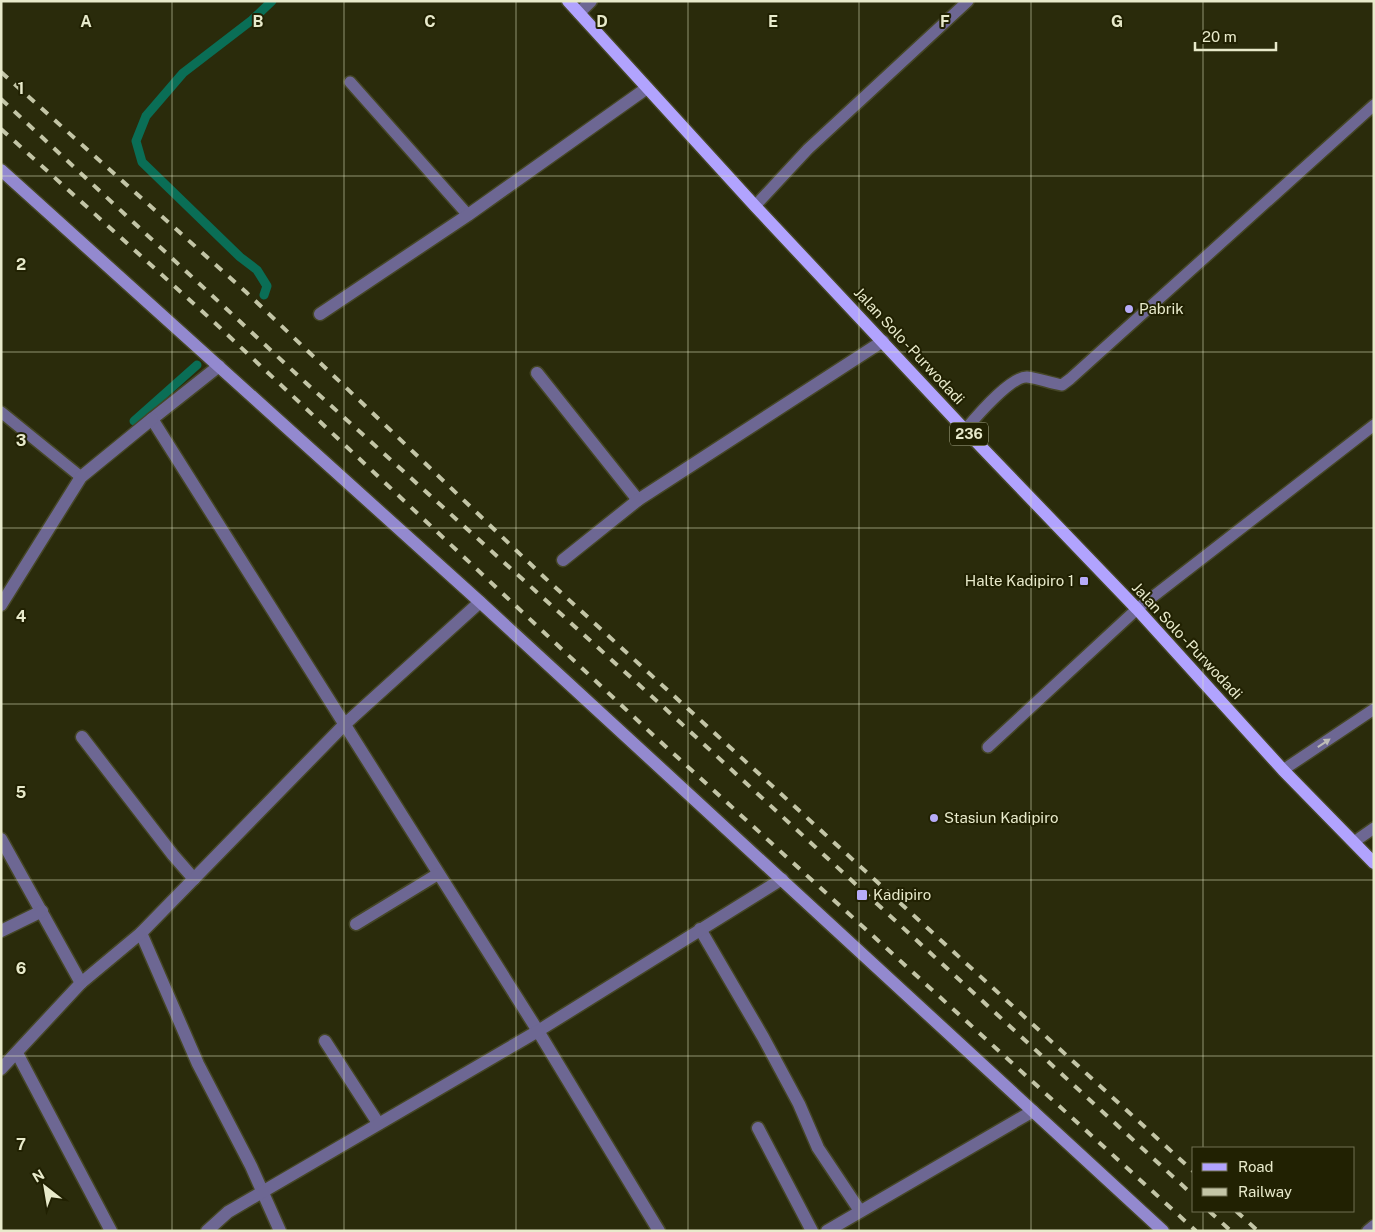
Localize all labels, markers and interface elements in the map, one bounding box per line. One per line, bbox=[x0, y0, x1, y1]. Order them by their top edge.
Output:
text: A bbox=[80, 12, 92, 31]
text: B bbox=[253, 12, 264, 31]
text: C bbox=[424, 12, 436, 31]
text: D bbox=[596, 12, 608, 31]
text: E bbox=[768, 12, 778, 31]
text: F bbox=[940, 12, 950, 31]
text: G bbox=[1111, 12, 1123, 31]
scale bar bbox=[1195, 20, 1276, 52]
text: 20 m bbox=[1202, 28, 1237, 45]
text: 1 bbox=[18, 79, 24, 98]
text: 2 bbox=[16, 255, 26, 274]
street label: Jalan Solo - Purwodadi bbox=[851, 284, 968, 408]
place label: Pabrik bbox=[1139, 300, 1184, 317]
marker: Pabrik bbox=[1123, 303, 1135, 315]
road number: 236 bbox=[950, 422, 988, 446]
text: 3 bbox=[16, 431, 26, 450]
place label: Halte Kadipiro 1 bbox=[965, 572, 1074, 589]
marker: Halte Kadipiro 1 bbox=[1078, 575, 1090, 587]
street label: Jalan Solo - Purwodadi bbox=[1129, 579, 1246, 703]
text: 4 bbox=[16, 607, 27, 626]
one-way arrow bbox=[1317, 738, 1331, 748]
text: 5 bbox=[16, 783, 27, 802]
place label: Stasiun Kadipiro bbox=[944, 809, 1058, 826]
marker: Stasiun Kadipiro bbox=[928, 812, 940, 824]
place label: Kadipiro bbox=[873, 886, 931, 903]
marker: Kadipiro bbox=[855, 888, 869, 902]
text: 6 bbox=[16, 959, 26, 978]
text: 7 bbox=[16, 1135, 26, 1154]
legend bbox=[1192, 1147, 1355, 1212]
text: Road bbox=[1238, 1158, 1274, 1175]
north arrow bbox=[20, 1162, 70, 1212]
text: N bbox=[29, 1166, 47, 1186]
text: Railway bbox=[1238, 1183, 1292, 1200]

